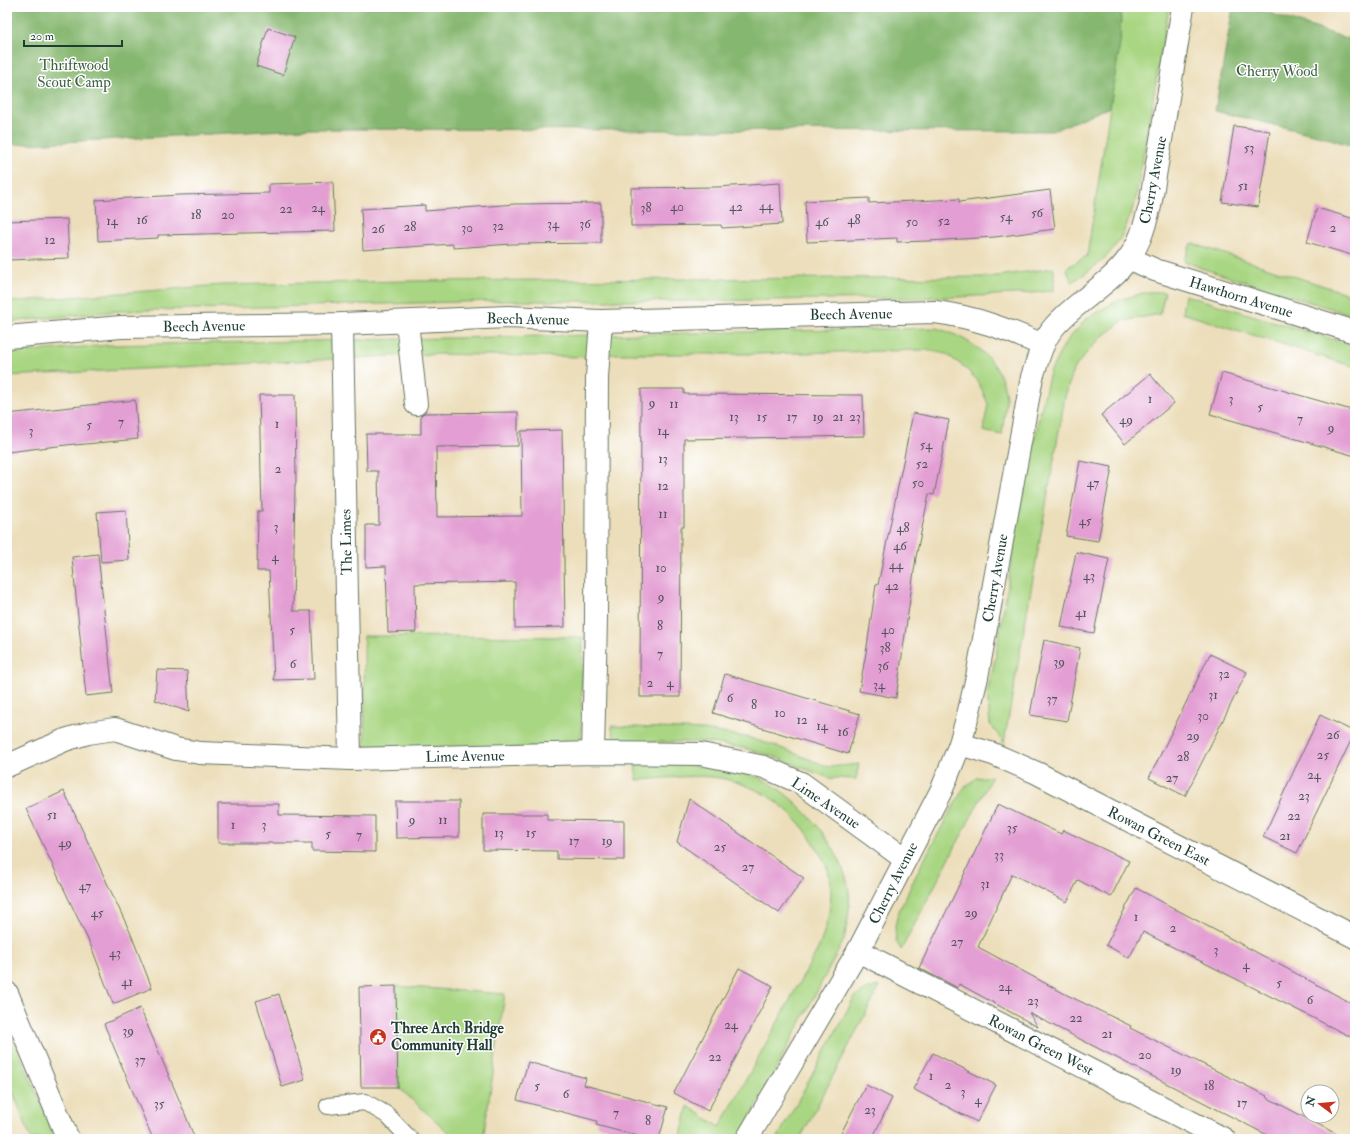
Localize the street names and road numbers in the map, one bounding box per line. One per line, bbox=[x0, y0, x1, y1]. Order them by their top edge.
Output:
street label: Cherry Avenue bbox=[1136, 134, 1171, 226]
street label: Hawthorn Avenue bbox=[1187, 273, 1295, 322]
street label: Beech Avenue bbox=[809, 304, 893, 325]
street label: Beech Avenue bbox=[486, 309, 570, 330]
street label: Beech Avenue bbox=[162, 316, 246, 337]
street label: The Limes bbox=[336, 509, 357, 575]
street label: Cherry Avenue bbox=[978, 532, 1013, 624]
street label: Lime Avenue bbox=[425, 746, 505, 767]
street label: Lime Avenue bbox=[788, 773, 864, 833]
street label: Rowan Green East bbox=[1104, 802, 1213, 871]
street label: Cherry Avenue bbox=[865, 839, 922, 927]
street label: Rowan Green West bbox=[985, 1011, 1097, 1080]

